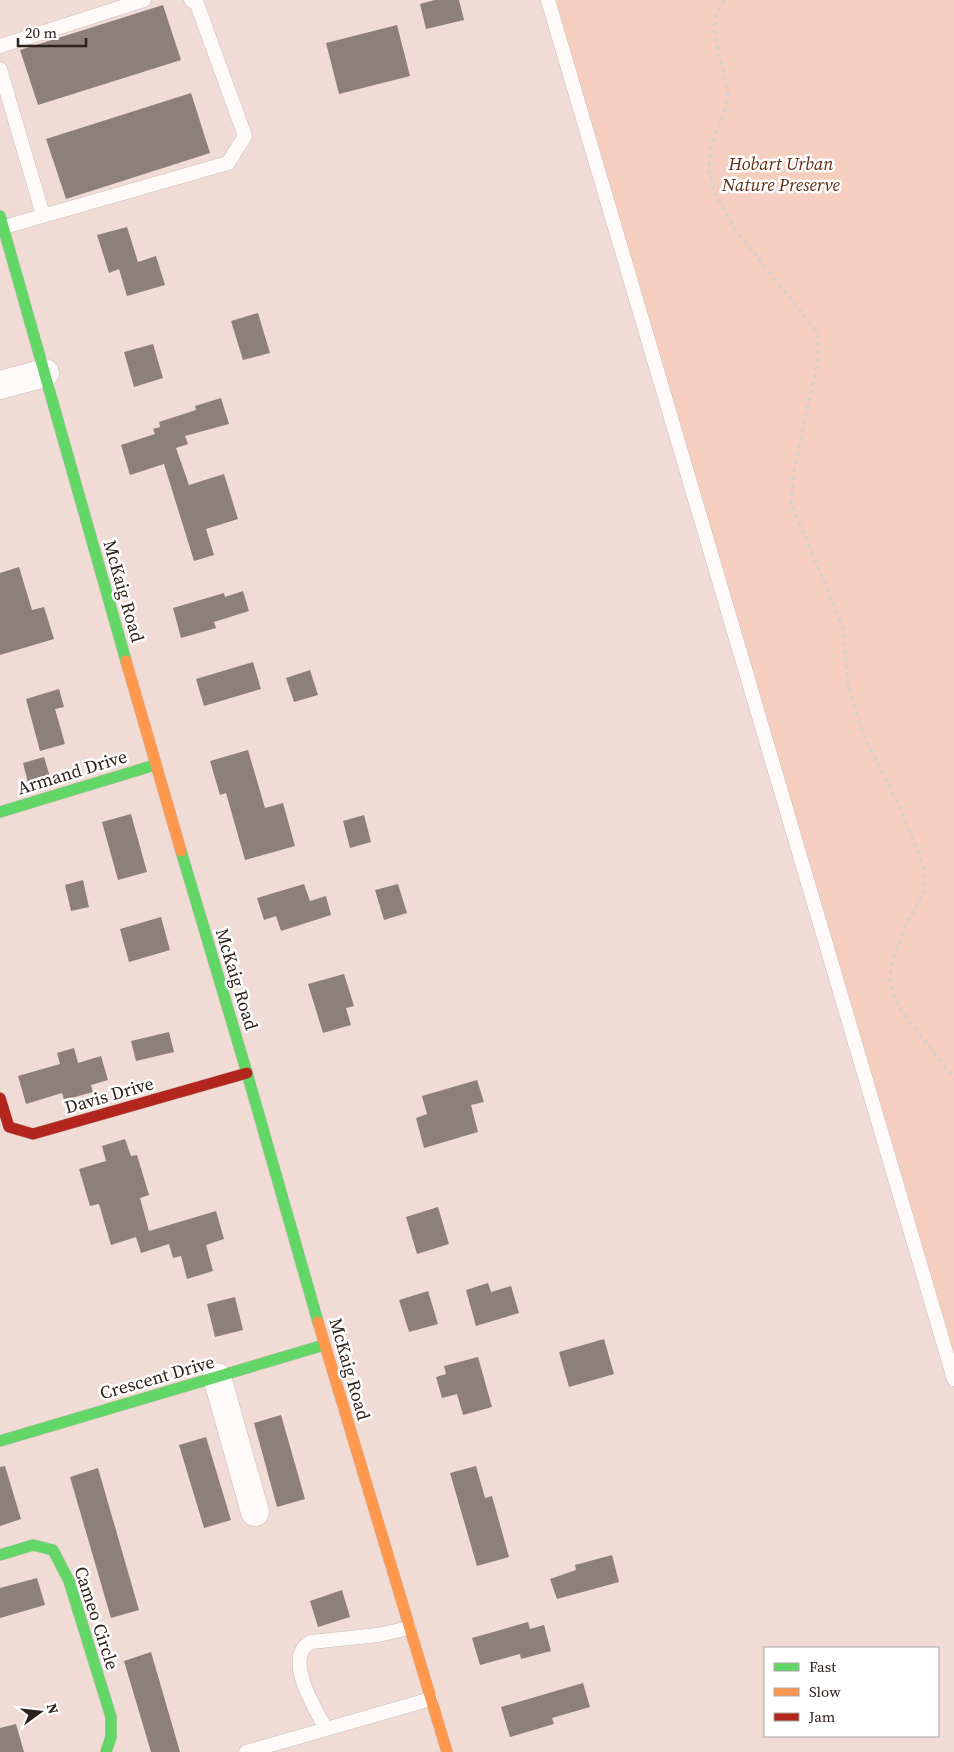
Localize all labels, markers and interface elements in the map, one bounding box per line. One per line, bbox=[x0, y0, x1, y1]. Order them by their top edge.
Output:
scale bar bbox=[18, 15, 85, 47]
text: 20 m bbox=[25, 22, 57, 43]
park label: Hobart Urban Nature Preserve bbox=[721, 151, 841, 197]
street label: McKaig Road bbox=[97, 537, 151, 645]
street label: Armand Drive bbox=[14, 743, 130, 801]
street label: McKaig Road bbox=[210, 925, 264, 1033]
street label: Davis Drive bbox=[62, 1070, 156, 1120]
street label: McKaig Road bbox=[323, 1315, 377, 1423]
street label: Crescent Drive bbox=[97, 1349, 217, 1405]
street label: Cameo Circle bbox=[69, 1563, 125, 1673]
legend bbox=[764, 1647, 939, 1737]
text: Fast bbox=[809, 1656, 836, 1677]
text: Slow bbox=[809, 1681, 841, 1702]
north arrow bbox=[15, 1687, 65, 1737]
text: N bbox=[42, 1701, 64, 1716]
text: Jam bbox=[808, 1706, 836, 1727]

